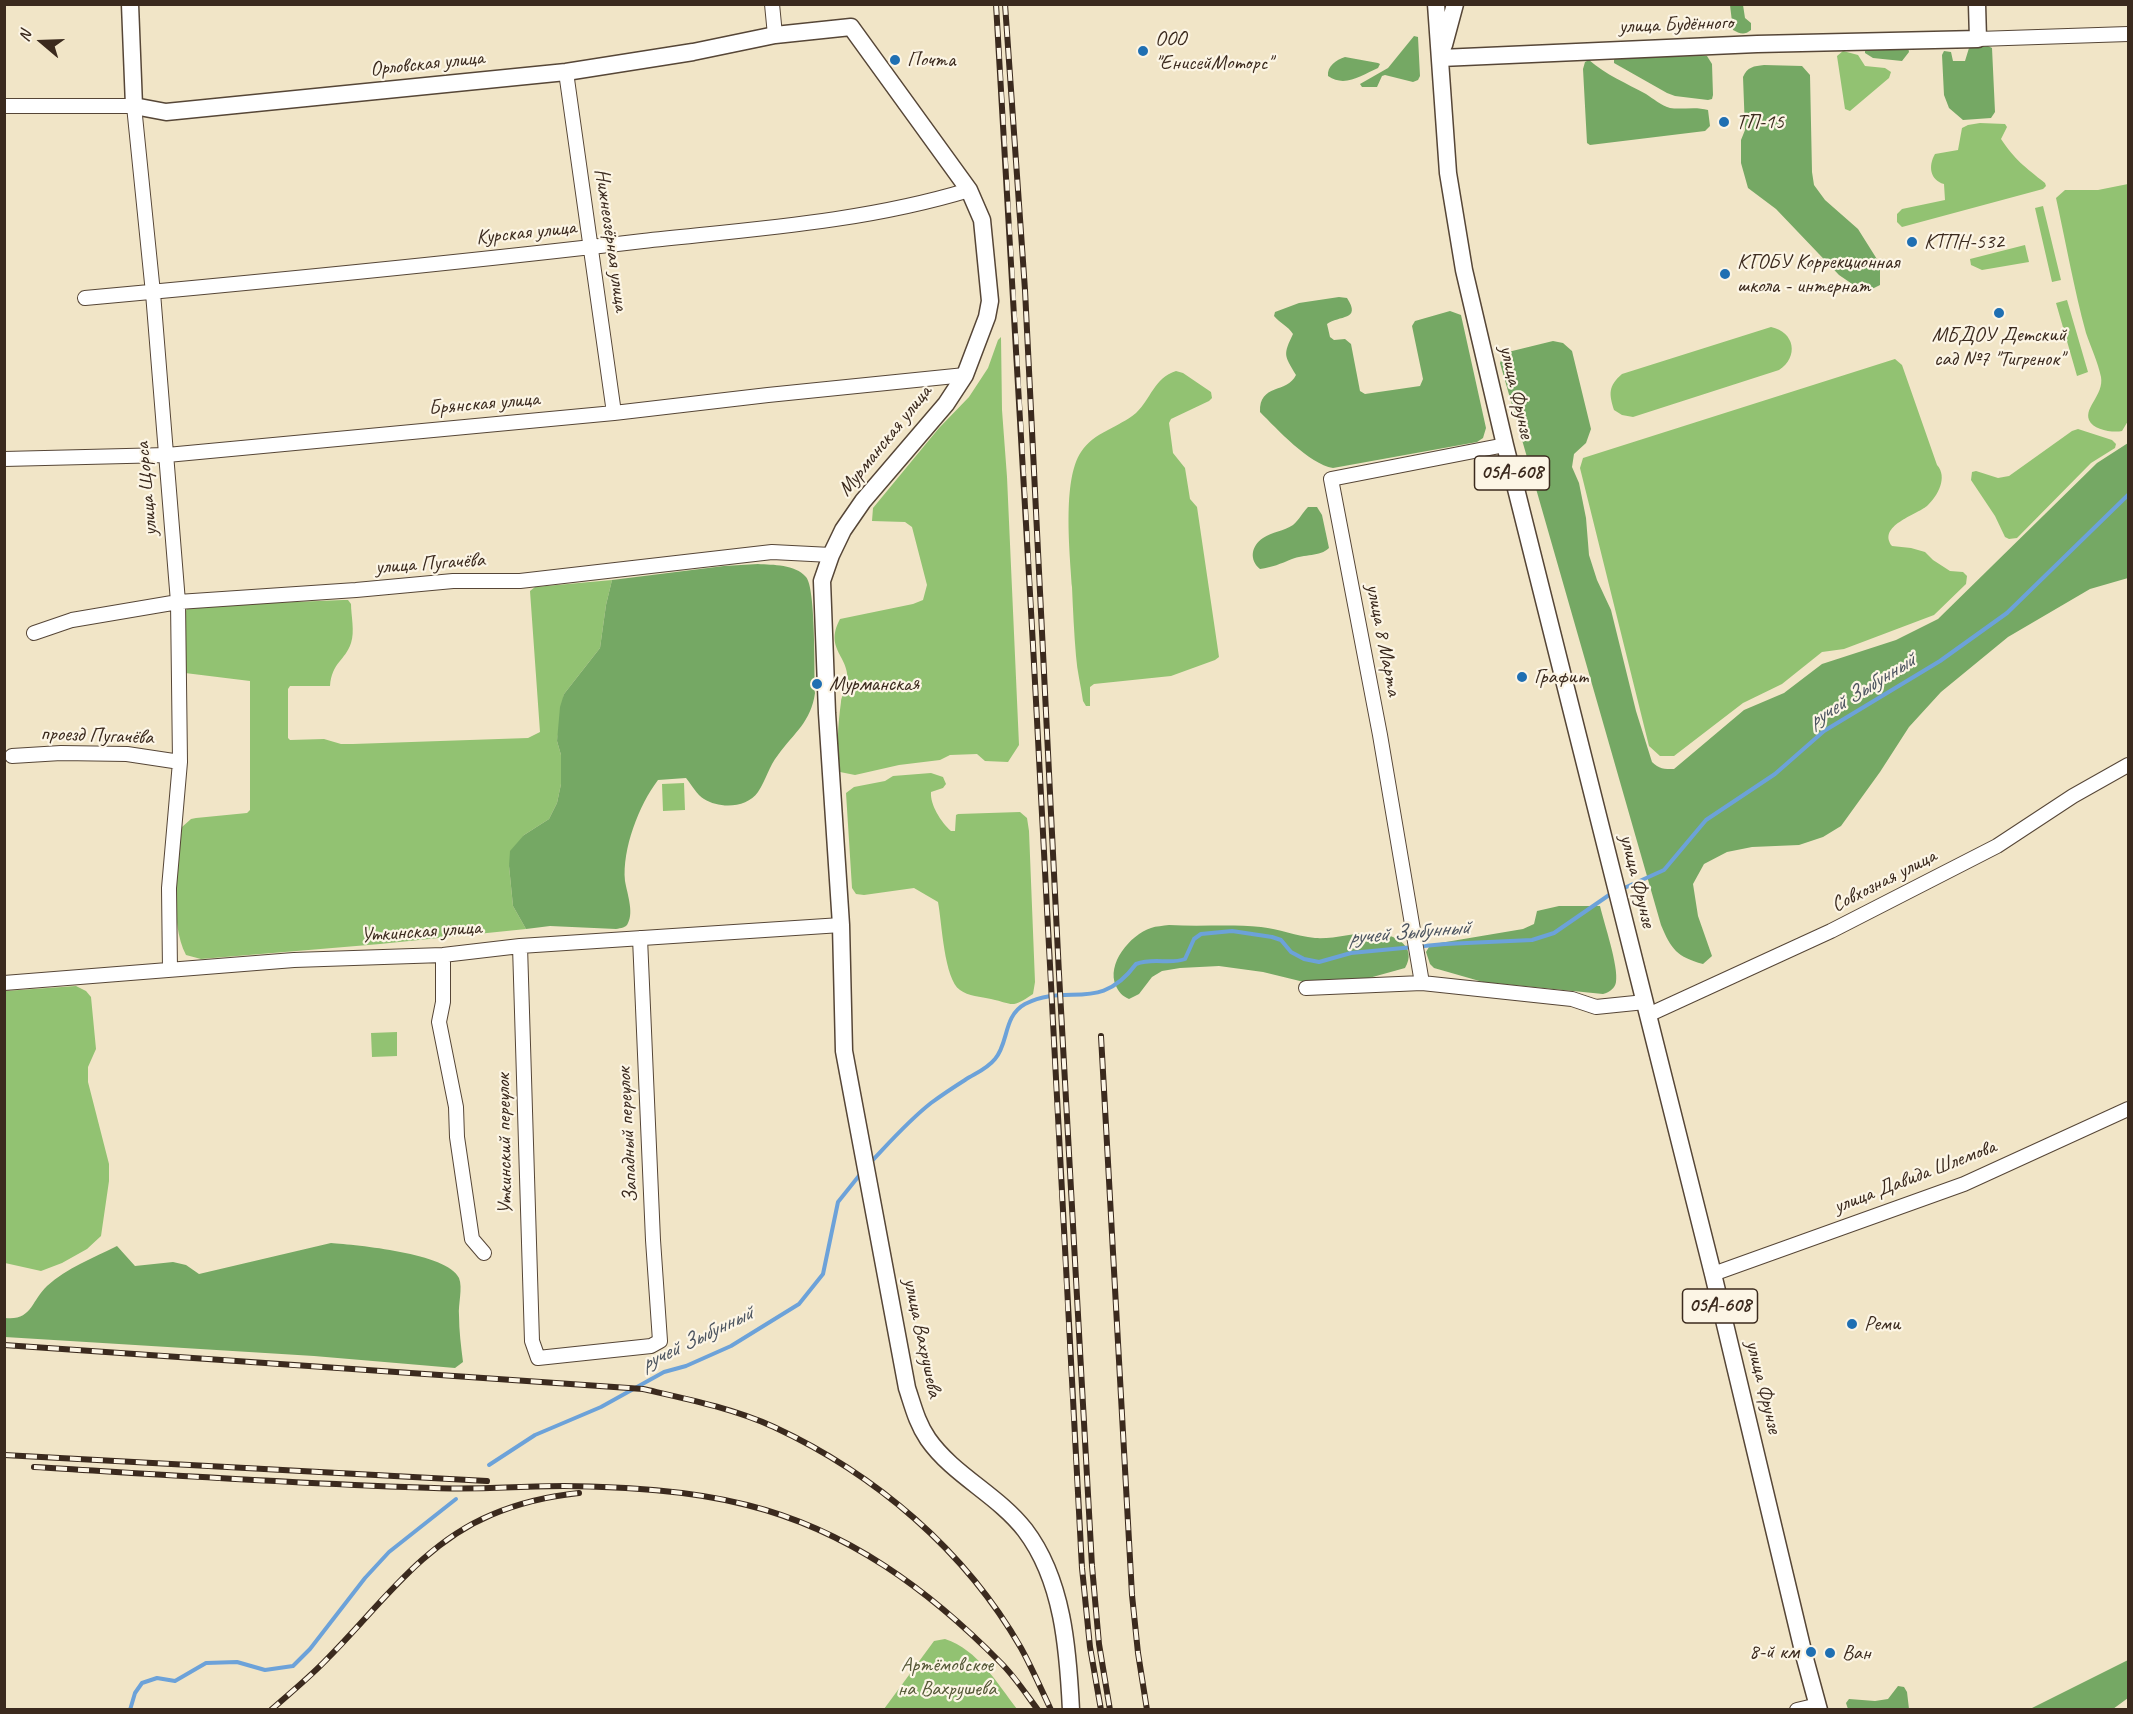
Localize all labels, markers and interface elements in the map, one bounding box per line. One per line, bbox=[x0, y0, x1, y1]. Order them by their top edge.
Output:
street label: улица Будённого bbox=[1618, 10, 1734, 40]
north arrow bbox=[12, 12, 72, 72]
place label: ООО "ЕнисейМоторс" bbox=[1155, 26, 1272, 76]
text: N bbox=[14, 28, 36, 44]
marker: ООО "ЕнисейМоторс" bbox=[1136, 44, 1150, 58]
street label: Орловская улица bbox=[369, 45, 485, 83]
place label: Почта bbox=[907, 47, 955, 73]
marker: Почта bbox=[888, 53, 902, 67]
place label: ТП-15 bbox=[1736, 109, 1784, 135]
marker: ТП-15 bbox=[1717, 115, 1731, 129]
street label: Нижнеозёрная улица bbox=[589, 167, 633, 313]
street label: Курская улица bbox=[475, 215, 577, 251]
place label: КТПН-532 bbox=[1924, 229, 2004, 255]
marker: КТПН-532 bbox=[1905, 235, 1919, 249]
place label: КГОБУ Коррекционная школа - интернат bbox=[1737, 249, 1899, 299]
marker: КГОБУ Коррекционная школа - интернат bbox=[1718, 267, 1732, 281]
marker: МБДОУ Детский сад №7 "Тигренок" bbox=[1992, 306, 2006, 320]
place label: МБДОУ Детский сад №7 "Тигренок" bbox=[1932, 322, 2066, 372]
street label: улица Фрунзе bbox=[1493, 343, 1539, 441]
street label: Мурманская улица bbox=[833, 380, 937, 502]
street label: Брянская улица bbox=[427, 387, 541, 421]
street label: улица Щорса bbox=[130, 441, 164, 537]
road number: 05А-608 bbox=[1474, 456, 1550, 490]
street label: улица Пугачёва bbox=[374, 548, 486, 580]
street label: улица 8 Марта bbox=[1360, 582, 1406, 698]
water label: ручей Зыбунный bbox=[1804, 648, 1920, 734]
place label: Графит bbox=[1534, 664, 1588, 690]
marker: Графит bbox=[1515, 670, 1529, 684]
place label: Мурманская bbox=[829, 671, 919, 697]
marker: Мурманская bbox=[810, 677, 824, 691]
street label: проезд Пугачёва bbox=[40, 721, 154, 751]
street label: улица Фрунзе bbox=[1613, 832, 1661, 930]
street label: Совхозная улица bbox=[1827, 844, 1941, 918]
street label: Уткинская улица bbox=[360, 915, 482, 949]
water label: ручей Зыбунный bbox=[1348, 915, 1470, 951]
street label: Западный переулок bbox=[612, 1067, 644, 1203]
street label: Уткинский переулок bbox=[491, 1073, 519, 1215]
street label: улица Давида Шлемова bbox=[1830, 1134, 2000, 1220]
street label: улица Вахрушева bbox=[897, 1276, 947, 1400]
road number: 05А-608 bbox=[1682, 1289, 1758, 1323]
water label: ручей Зыбунный bbox=[637, 1301, 757, 1377]
place label: Реми bbox=[1864, 1311, 1900, 1337]
marker: Реми bbox=[1845, 1317, 1859, 1331]
street label: улица Фрунзе bbox=[1739, 1338, 1787, 1436]
place label: 8-й км bbox=[1749, 1639, 1799, 1665]
place label: Ван bbox=[1842, 1640, 1871, 1666]
marker: 8-й км bbox=[1804, 1645, 1818, 1659]
marker: Ван bbox=[1823, 1646, 1837, 1660]
park label: Артёмовское на Вахрушева bbox=[898, 1652, 996, 1702]

